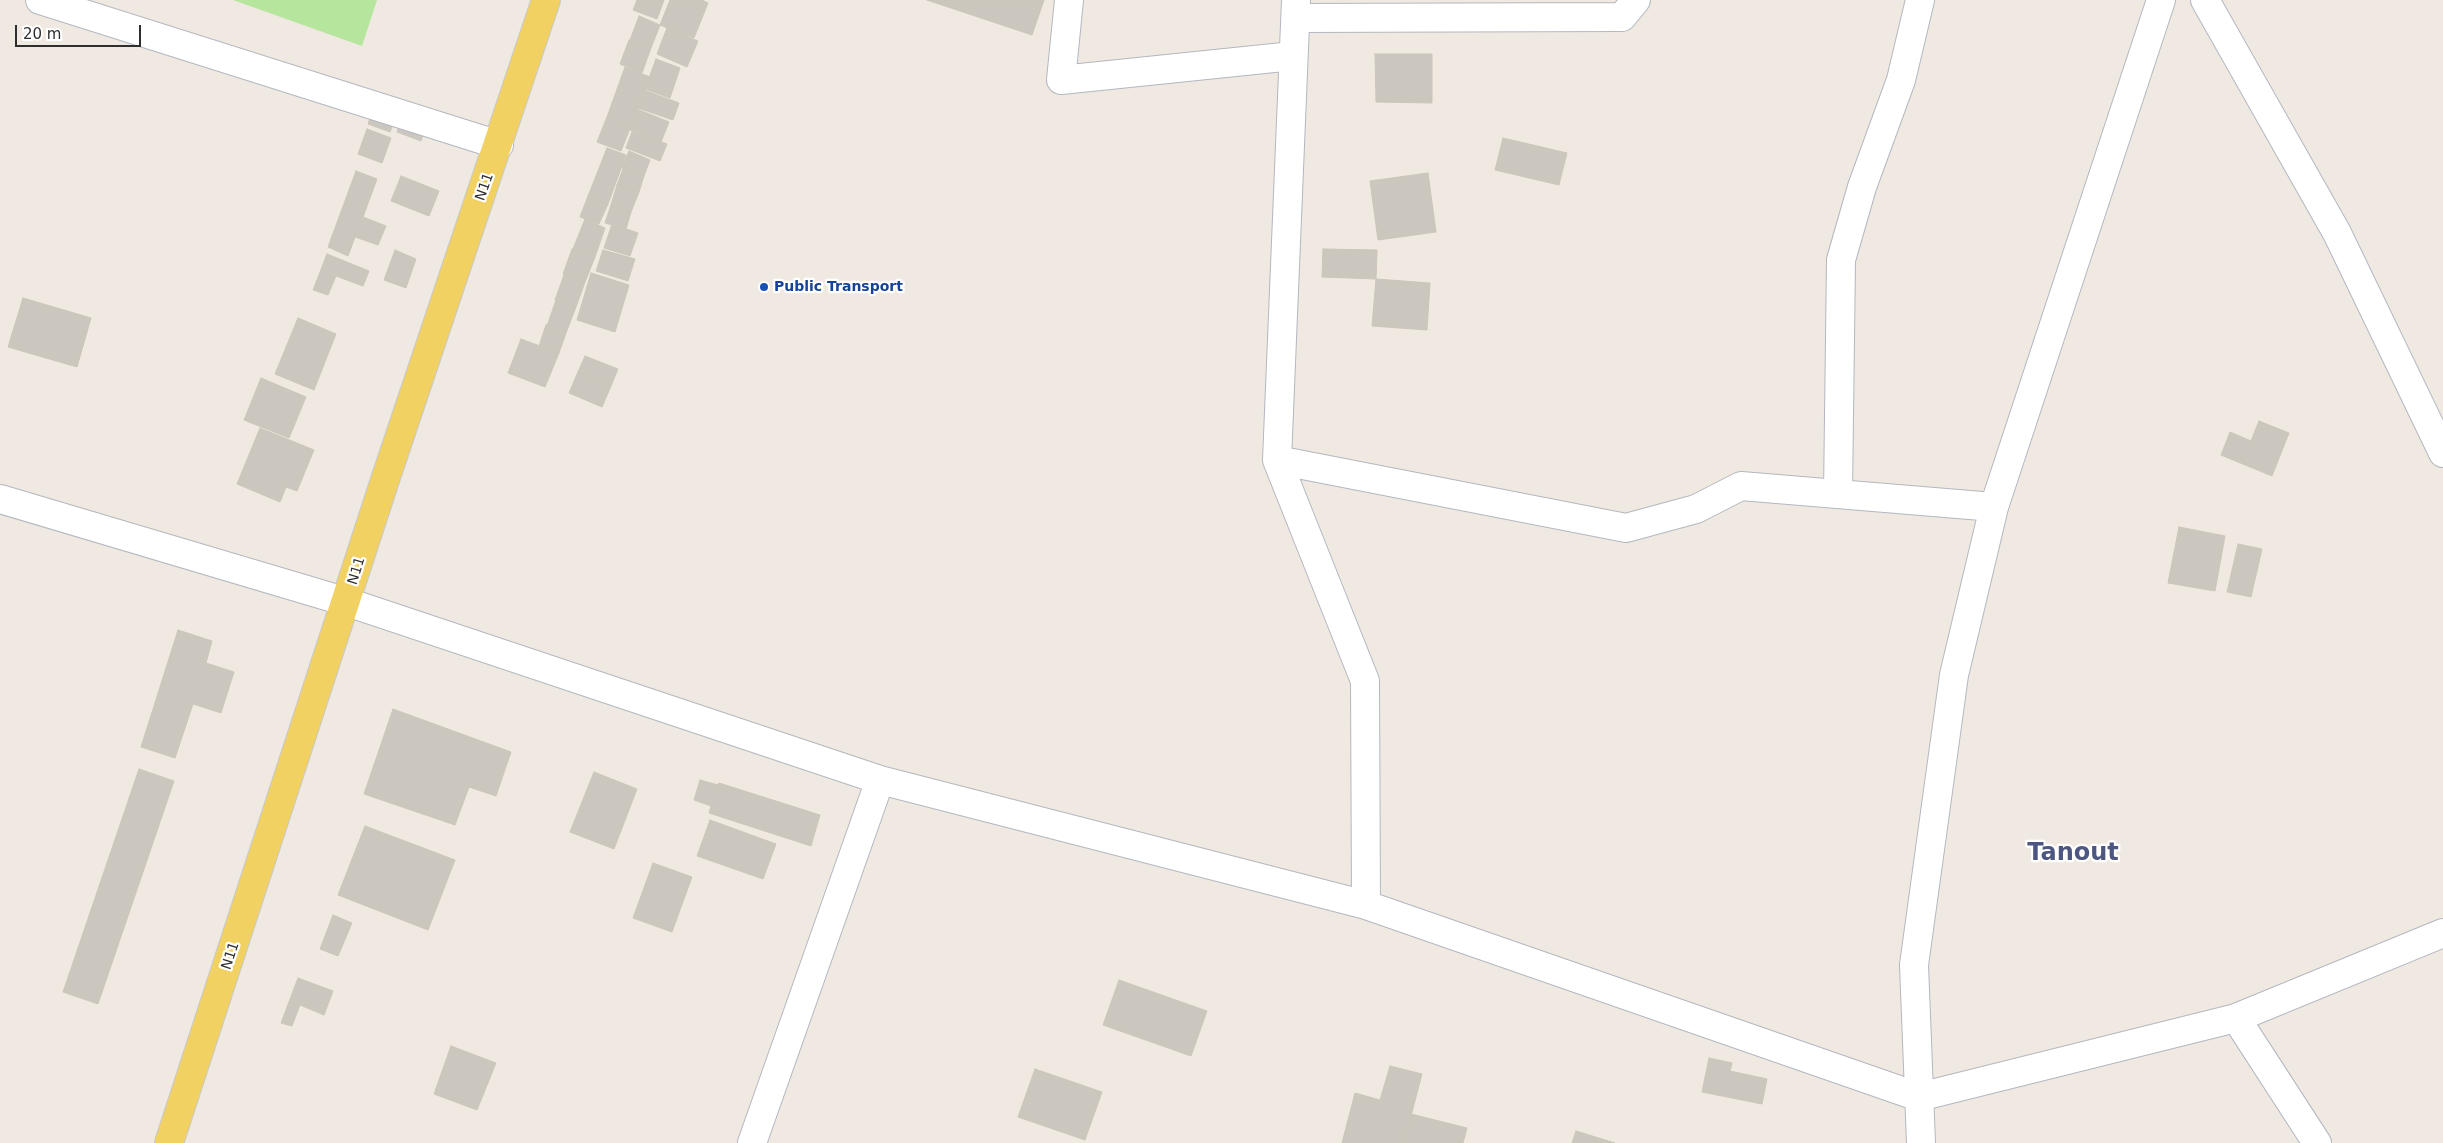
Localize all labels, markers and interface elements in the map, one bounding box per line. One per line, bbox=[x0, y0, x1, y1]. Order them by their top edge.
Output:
scale bar bbox=[18, 15, 144, 47]
text: 20 m bbox=[23, 25, 61, 43]
street label: N11 bbox=[472, 171, 498, 203]
place label: Public Transport bbox=[774, 279, 903, 295]
marker: Public Transport bbox=[758, 281, 770, 293]
street label: N11 bbox=[345, 555, 369, 587]
district label: Tanout bbox=[2027, 840, 2119, 868]
street label: N11 bbox=[219, 940, 243, 972]

